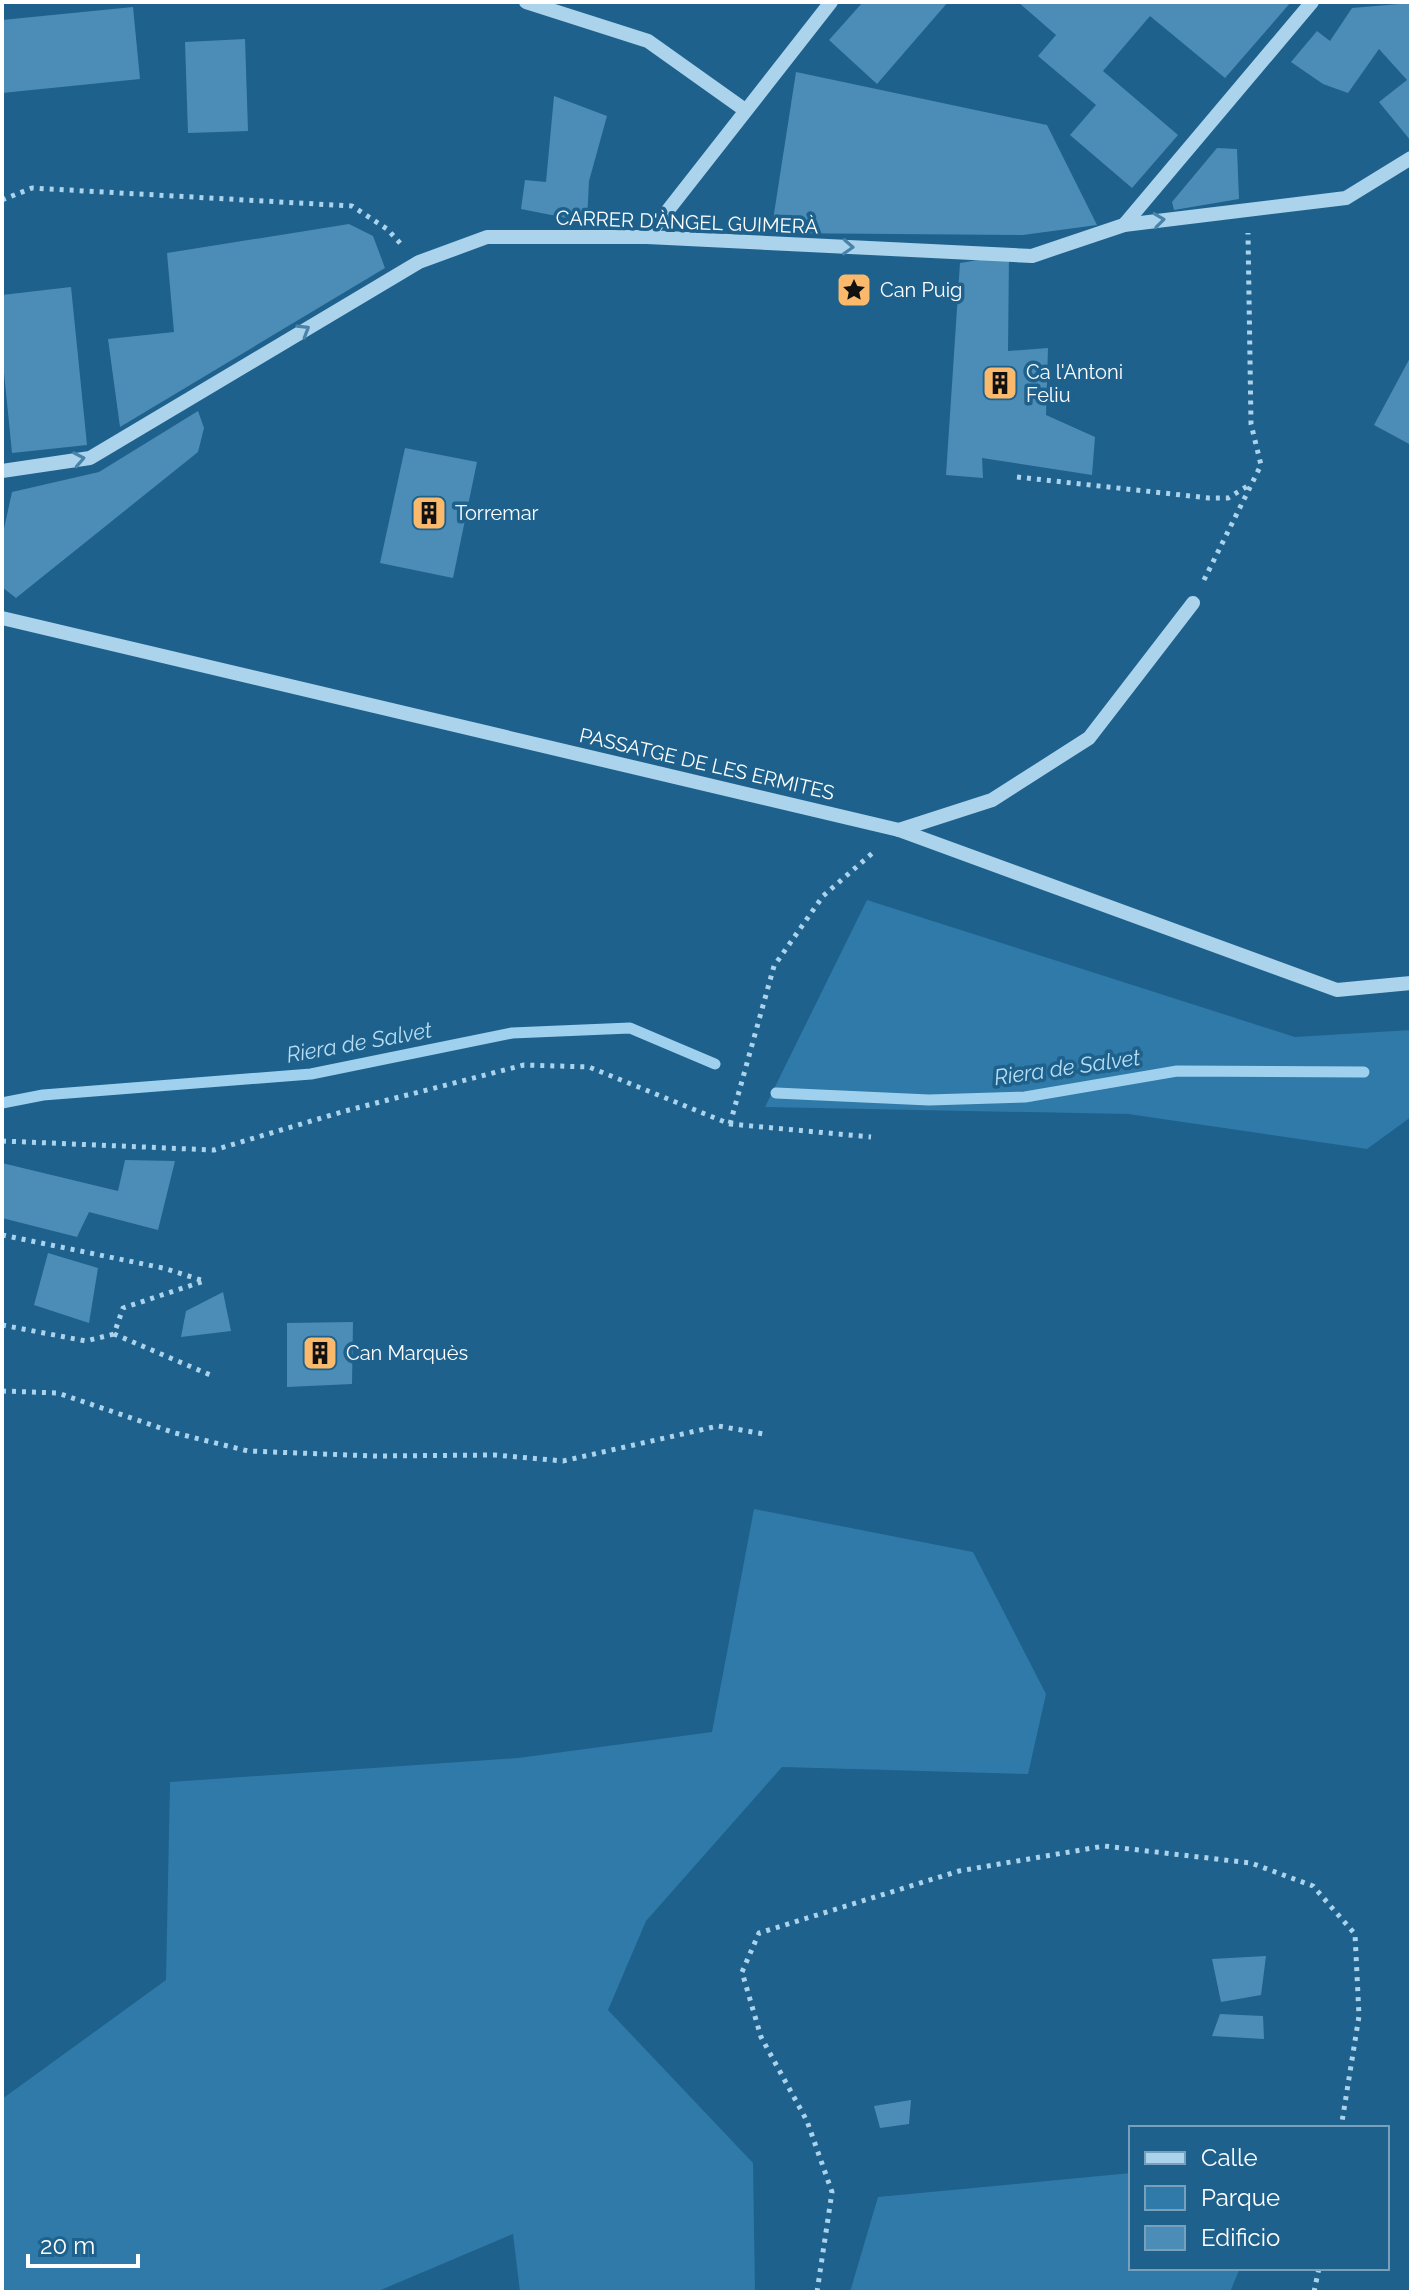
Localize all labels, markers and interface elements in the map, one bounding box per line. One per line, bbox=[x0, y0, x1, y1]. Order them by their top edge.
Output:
street label: CARRER D'ÀNGEL GUIMERÀ bbox=[555, 205, 819, 239]
one-way arrow bbox=[1152, 212, 1165, 229]
one-way arrow bbox=[842, 238, 855, 255]
place icon: Can Puig bbox=[835, 271, 873, 309]
place label: Can Puig bbox=[880, 278, 962, 302]
one-way arrow bbox=[295, 325, 310, 340]
place label: Ca l'Antoni Feliu bbox=[1026, 360, 1123, 407]
building icon: Ca l'Antoni Feliu bbox=[981, 364, 1019, 402]
one-way arrow bbox=[72, 452, 86, 469]
building icon: Torremar bbox=[410, 494, 448, 532]
place label: Torremar bbox=[455, 501, 539, 525]
street label: PASSATGE DE LES ERMITES bbox=[577, 723, 837, 805]
water label: Riera de Salvet bbox=[284, 1016, 435, 1068]
water label: Riera de Salvet bbox=[992, 1044, 1143, 1090]
building icon: Can Marquès bbox=[301, 1334, 339, 1372]
place label: Can Marquès bbox=[346, 1341, 468, 1365]
legend bbox=[1129, 2126, 1389, 2270]
text: Calle bbox=[1201, 2143, 1258, 2172]
text: Parque bbox=[1201, 2183, 1280, 2212]
scale bar bbox=[28, 2218, 138, 2268]
text: Edificio bbox=[1201, 2223, 1280, 2252]
text: 20 m bbox=[40, 2231, 95, 2260]

